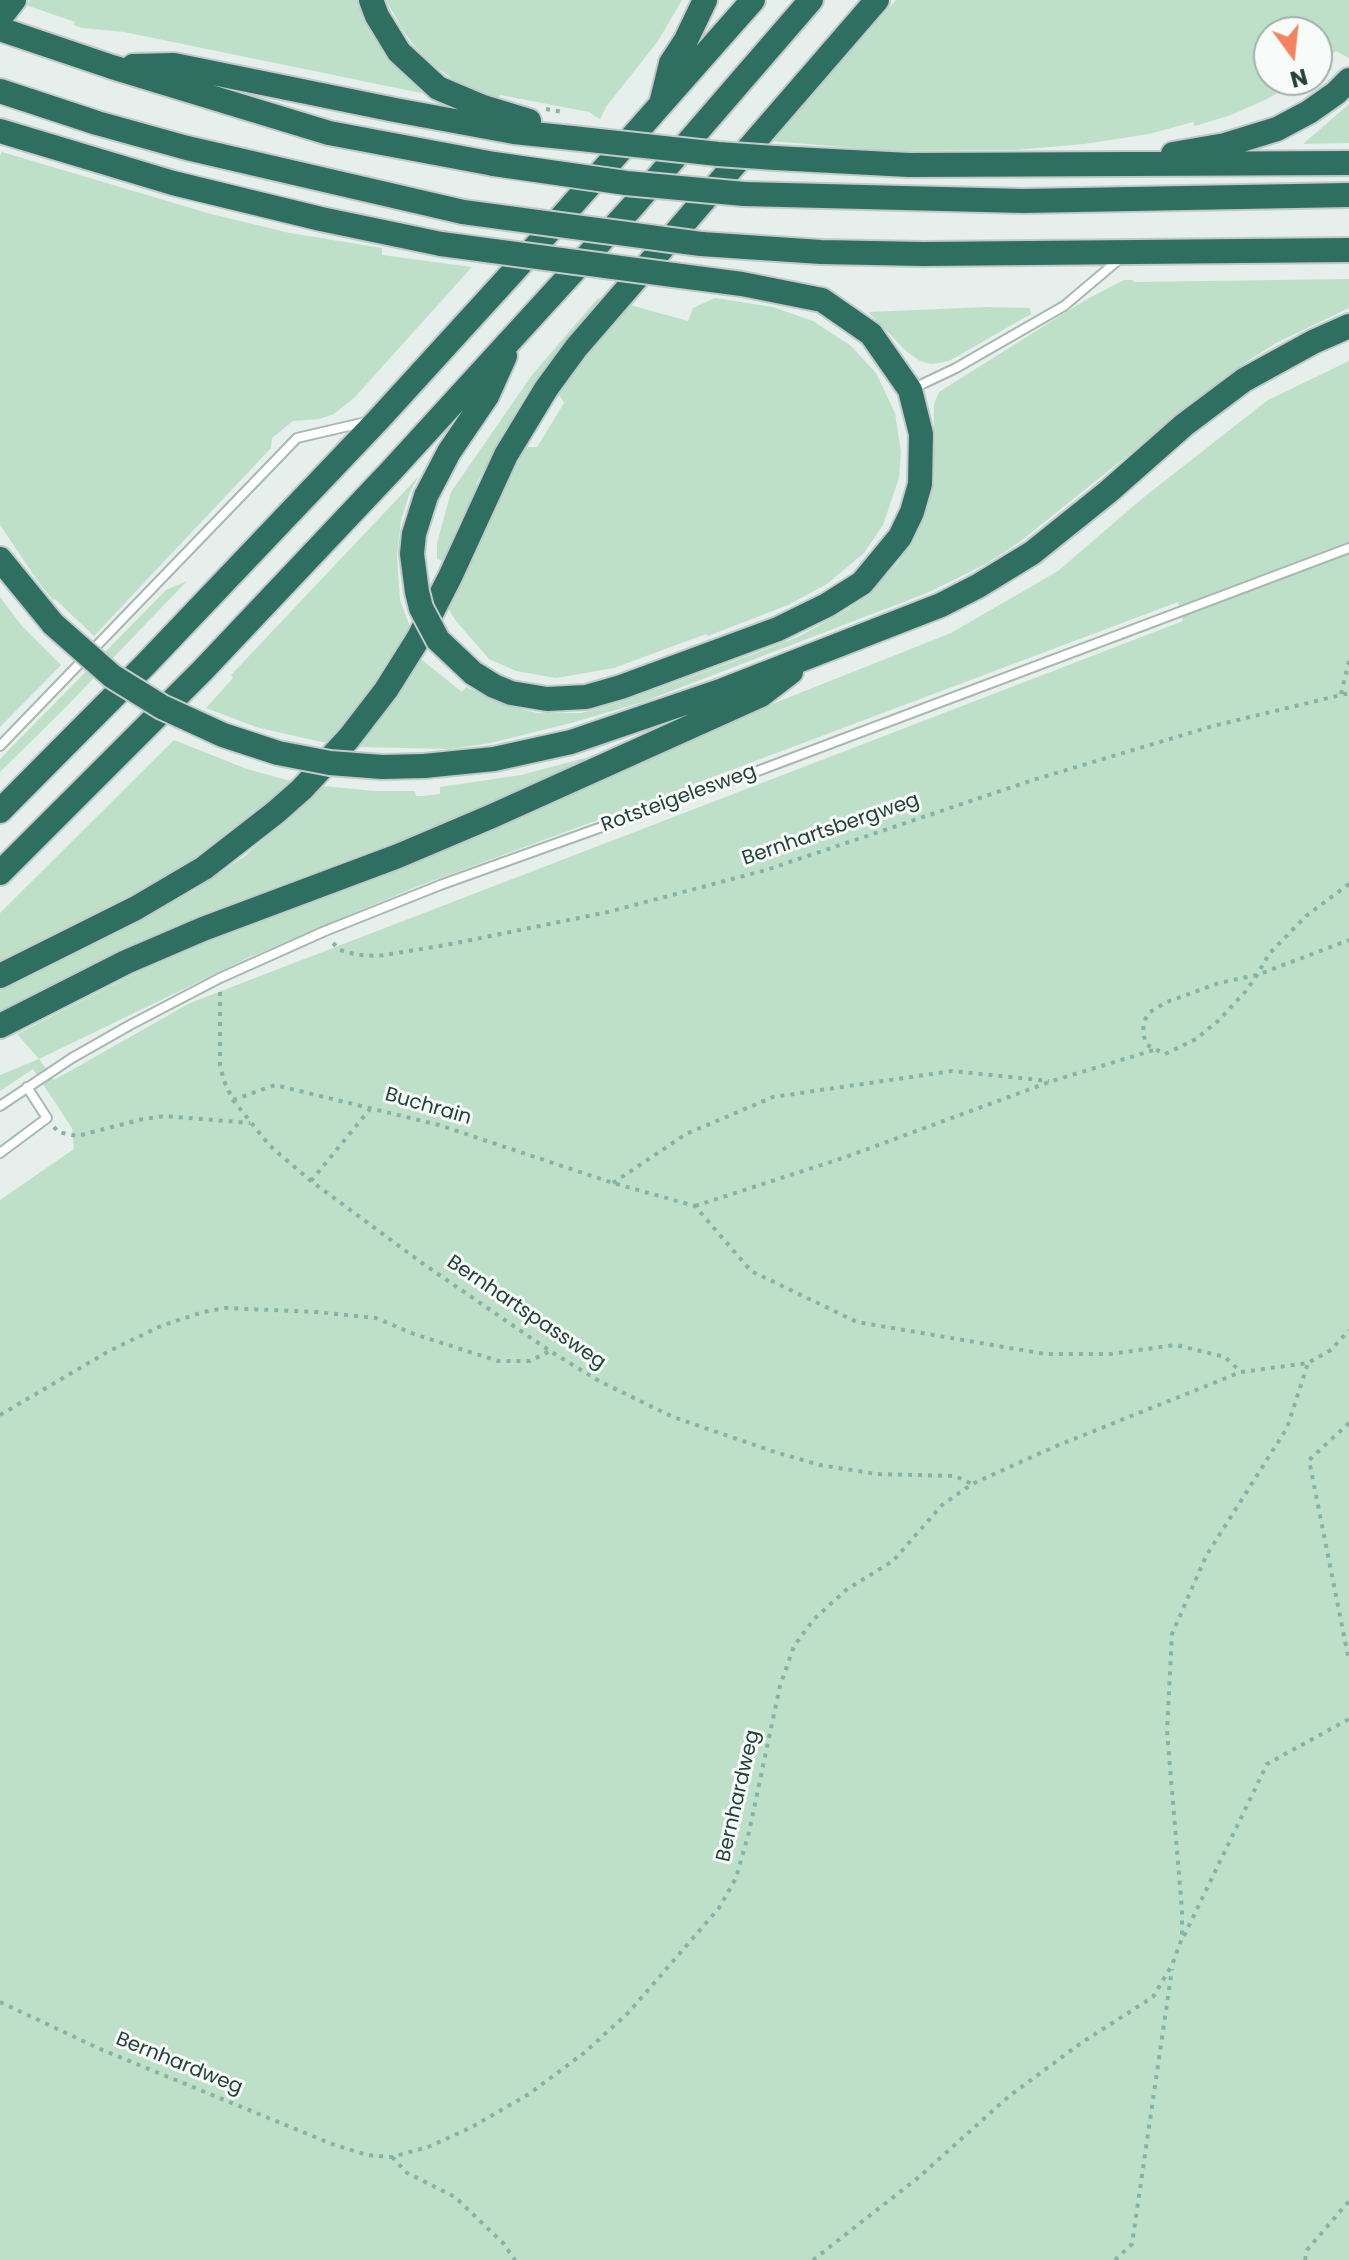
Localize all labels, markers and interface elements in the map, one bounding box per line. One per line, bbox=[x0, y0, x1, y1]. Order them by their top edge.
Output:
north arrow bbox=[1253, 16, 1333, 96]
text: N bbox=[1287, 61, 1311, 95]
street label: Rotsteigelesweg bbox=[598, 760, 760, 838]
street label: Bernhartsbergweg bbox=[739, 788, 923, 872]
street label: Buchrain bbox=[382, 1083, 474, 1131]
street label: Bernhartspassweg bbox=[442, 1251, 610, 1375]
street label: Bernhardweg bbox=[712, 1728, 766, 1864]
street label: Bernhardweg bbox=[112, 2028, 246, 2100]

